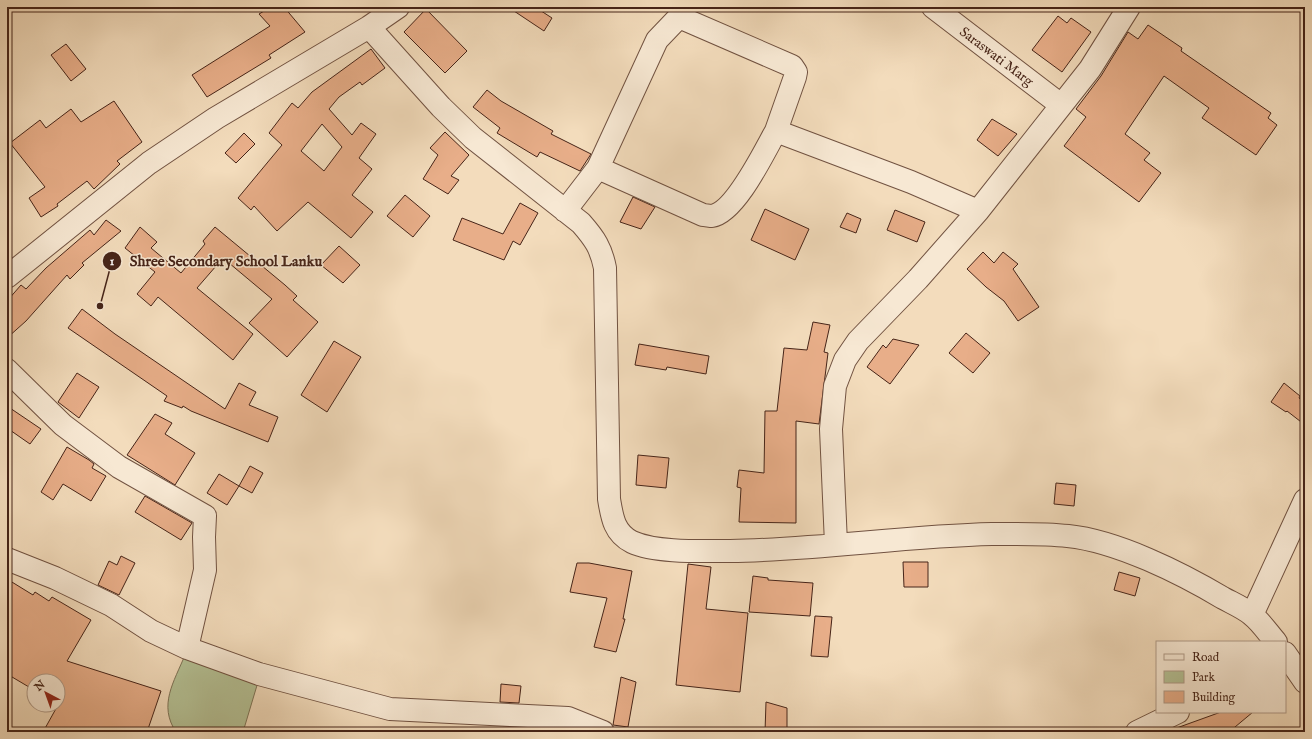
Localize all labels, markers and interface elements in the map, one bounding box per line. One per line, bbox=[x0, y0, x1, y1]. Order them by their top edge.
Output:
street label: Saraswati Marg bbox=[956, 23, 1037, 91]
callout: Shree Secondary School Lanku bbox=[102, 247, 330, 274]
text: Shree Secondary School Lanku bbox=[130, 252, 322, 271]
text: 1 bbox=[110, 254, 115, 269]
legend bbox=[1156, 641, 1286, 713]
text: Road bbox=[1192, 650, 1220, 665]
text: Park bbox=[1192, 670, 1215, 685]
north arrow bbox=[26, 673, 66, 713]
text: N bbox=[31, 677, 49, 695]
text: Building bbox=[1192, 690, 1236, 705]

